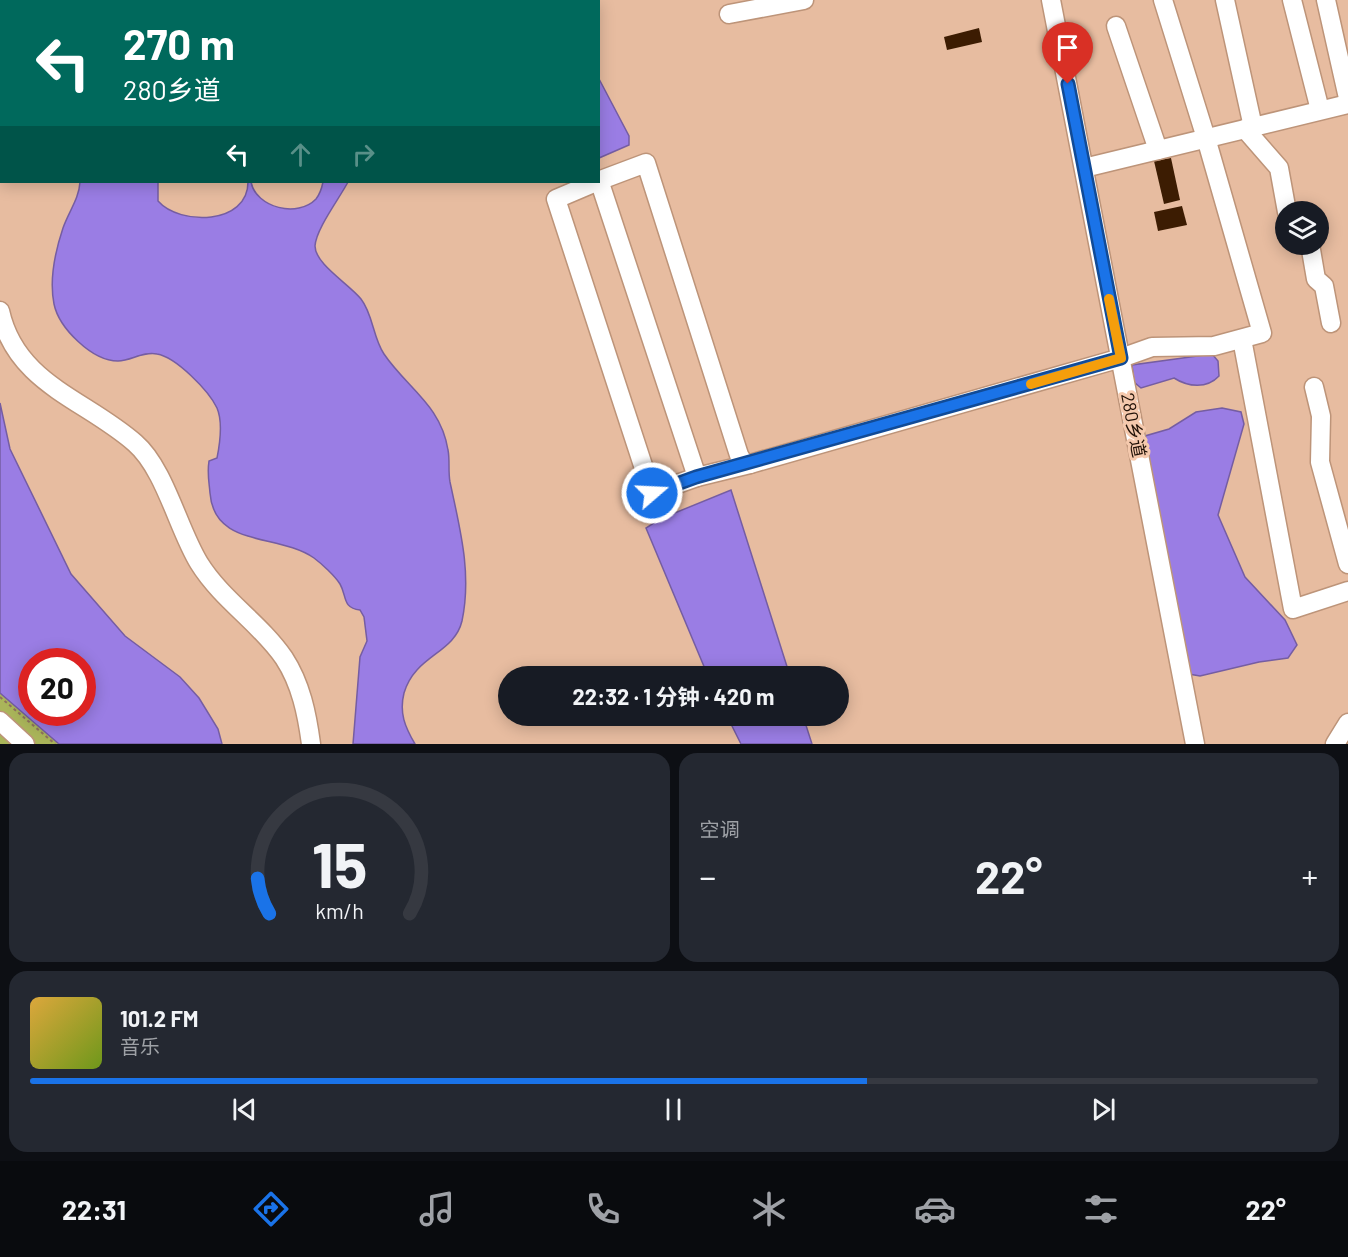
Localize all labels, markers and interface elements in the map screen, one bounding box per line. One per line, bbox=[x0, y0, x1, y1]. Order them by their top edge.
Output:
text: 270 m bbox=[123, 18, 235, 68]
pin bbox=[1042, 22, 1093, 84]
icon: left bbox=[24, 24, 102, 102]
icon: arrive bbox=[1051, 31, 1084, 64]
text: 280乡道 bbox=[123, 73, 221, 105]
icon: left bbox=[221, 138, 254, 171]
icon: ahead bbox=[284, 138, 317, 171]
icon: right bbox=[347, 138, 380, 171]
map controls bbox=[1275, 201, 1329, 255]
button: layers bbox=[1275, 201, 1329, 255]
street label: 280乡道 bbox=[1117, 391, 1151, 459]
position arrow bbox=[620, 461, 684, 525]
speed limit sign: 20 bbox=[18, 648, 96, 726]
text: 22:32 · 1 分钟 · 420 m bbox=[573, 683, 774, 709]
text: 空调 bbox=[700, 817, 740, 841]
text: 15 bbox=[311, 826, 367, 900]
text: 22° bbox=[975, 849, 1042, 903]
text: − bbox=[700, 856, 716, 896]
text: + bbox=[1301, 856, 1318, 896]
text: km/h bbox=[315, 899, 364, 924]
text: 101.2 FM bbox=[120, 1005, 199, 1031]
text: 音乐 bbox=[120, 1034, 160, 1058]
icon: previous bbox=[228, 1093, 261, 1126]
icon: pause bbox=[657, 1093, 690, 1126]
icon: next bbox=[1087, 1093, 1120, 1126]
icon: directions bbox=[250, 1188, 292, 1230]
icon: music bbox=[416, 1188, 458, 1230]
icon: phone bbox=[582, 1188, 624, 1230]
icon: climate bbox=[748, 1188, 790, 1230]
icon: car bbox=[914, 1188, 956, 1230]
icon: filters bbox=[1080, 1188, 1122, 1230]
text: 22:31 bbox=[62, 1193, 126, 1225]
text: 22° bbox=[1246, 1193, 1286, 1225]

